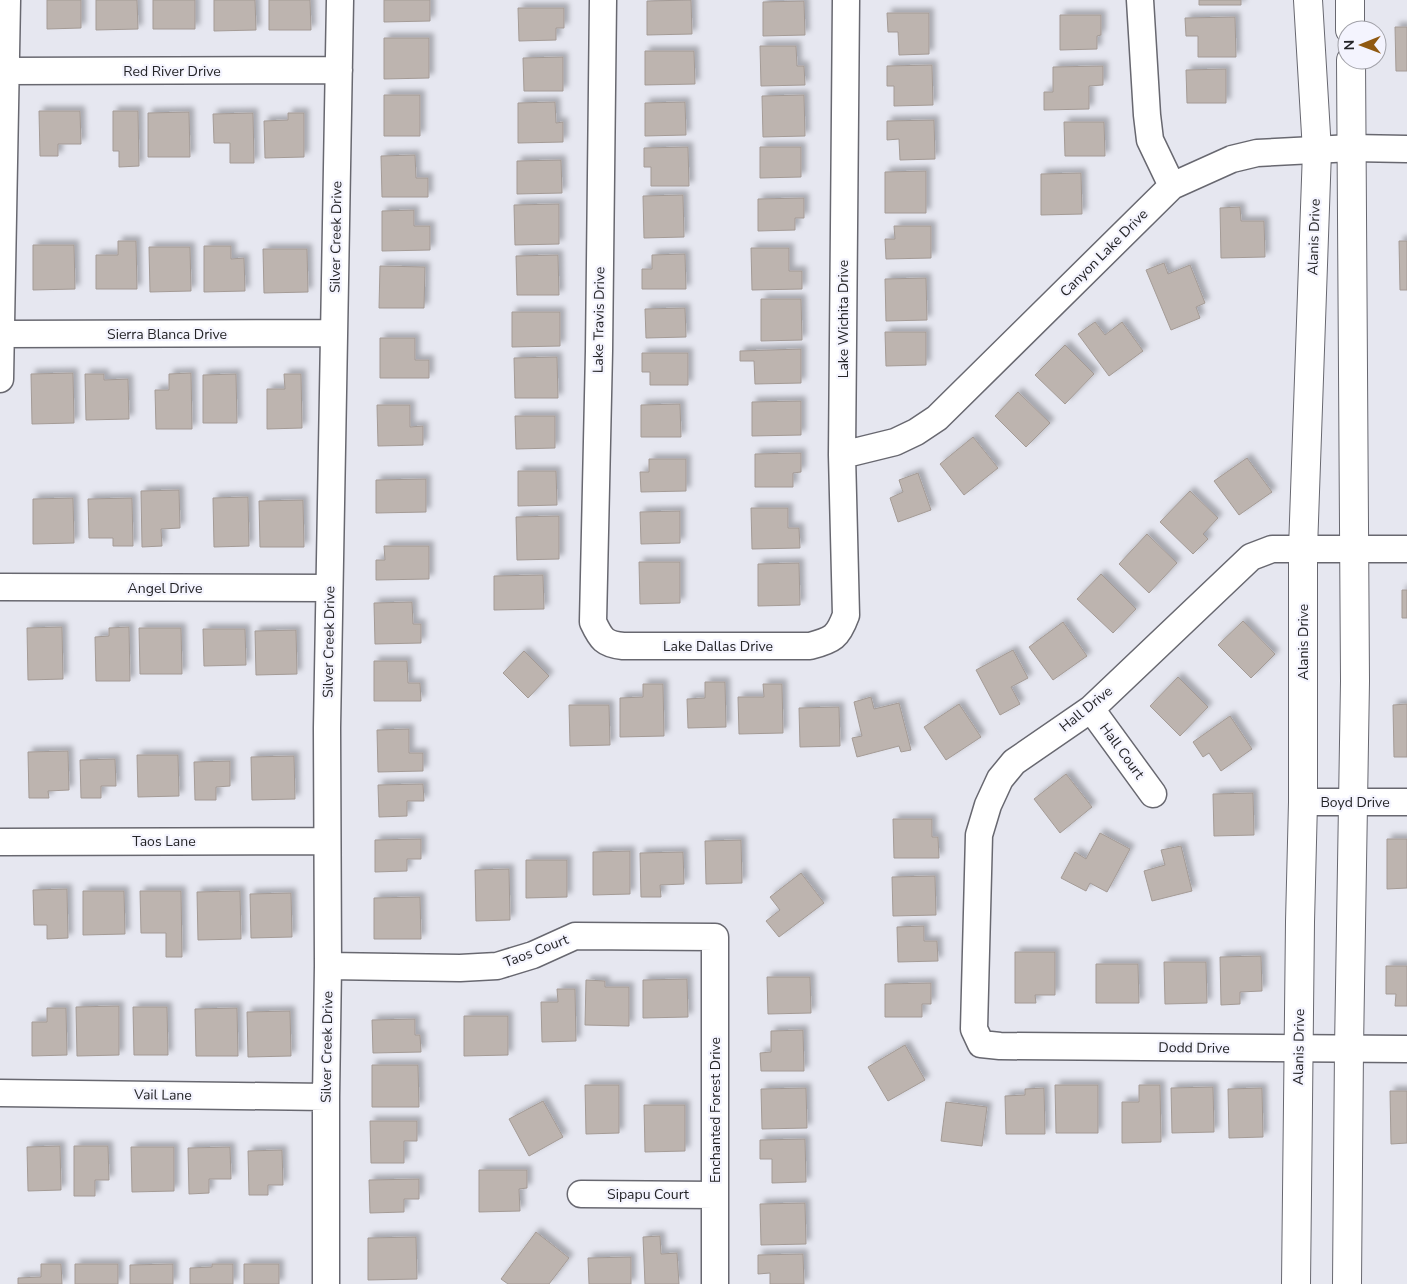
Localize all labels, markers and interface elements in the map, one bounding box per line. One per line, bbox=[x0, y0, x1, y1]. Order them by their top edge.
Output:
north arrow bbox=[1337, 20, 1387, 70]
text: N bbox=[1340, 40, 1359, 51]
street label: Red River Drive bbox=[123, 62, 221, 81]
street label: Silver Creek Drive bbox=[326, 181, 346, 293]
street label: Alanis Drive bbox=[1303, 198, 1325, 276]
street label: Canyon Lake Drive bbox=[1056, 205, 1152, 301]
street label: Lake Wichita Drive bbox=[834, 260, 853, 378]
street label: Lake Travis Drive bbox=[589, 267, 609, 373]
street label: Sierra Blanca Drive bbox=[107, 325, 227, 344]
street label: Angel Drive bbox=[128, 579, 202, 598]
street label: Silver Creek Drive bbox=[319, 586, 339, 698]
street label: Alanis Drive bbox=[1294, 604, 1313, 680]
street label: Lake Dallas Drive bbox=[663, 637, 773, 656]
street label: Hall Drive bbox=[1055, 682, 1117, 736]
street label: Hall Court bbox=[1095, 719, 1149, 783]
street label: Boyd Drive bbox=[1320, 793, 1390, 812]
street label: Taos Lane bbox=[132, 832, 196, 851]
street label: Taos Court bbox=[501, 930, 571, 972]
street label: Silver Creek Drive bbox=[317, 991, 337, 1103]
street label: Alanis Drive bbox=[1289, 1009, 1309, 1085]
street label: Enchanted Forest Drive bbox=[706, 1037, 725, 1183]
street label: Dodd Drive bbox=[1158, 1038, 1230, 1058]
street label: Vail Lane bbox=[133, 1085, 192, 1105]
street label: Sipapu Court bbox=[607, 1185, 689, 1204]

